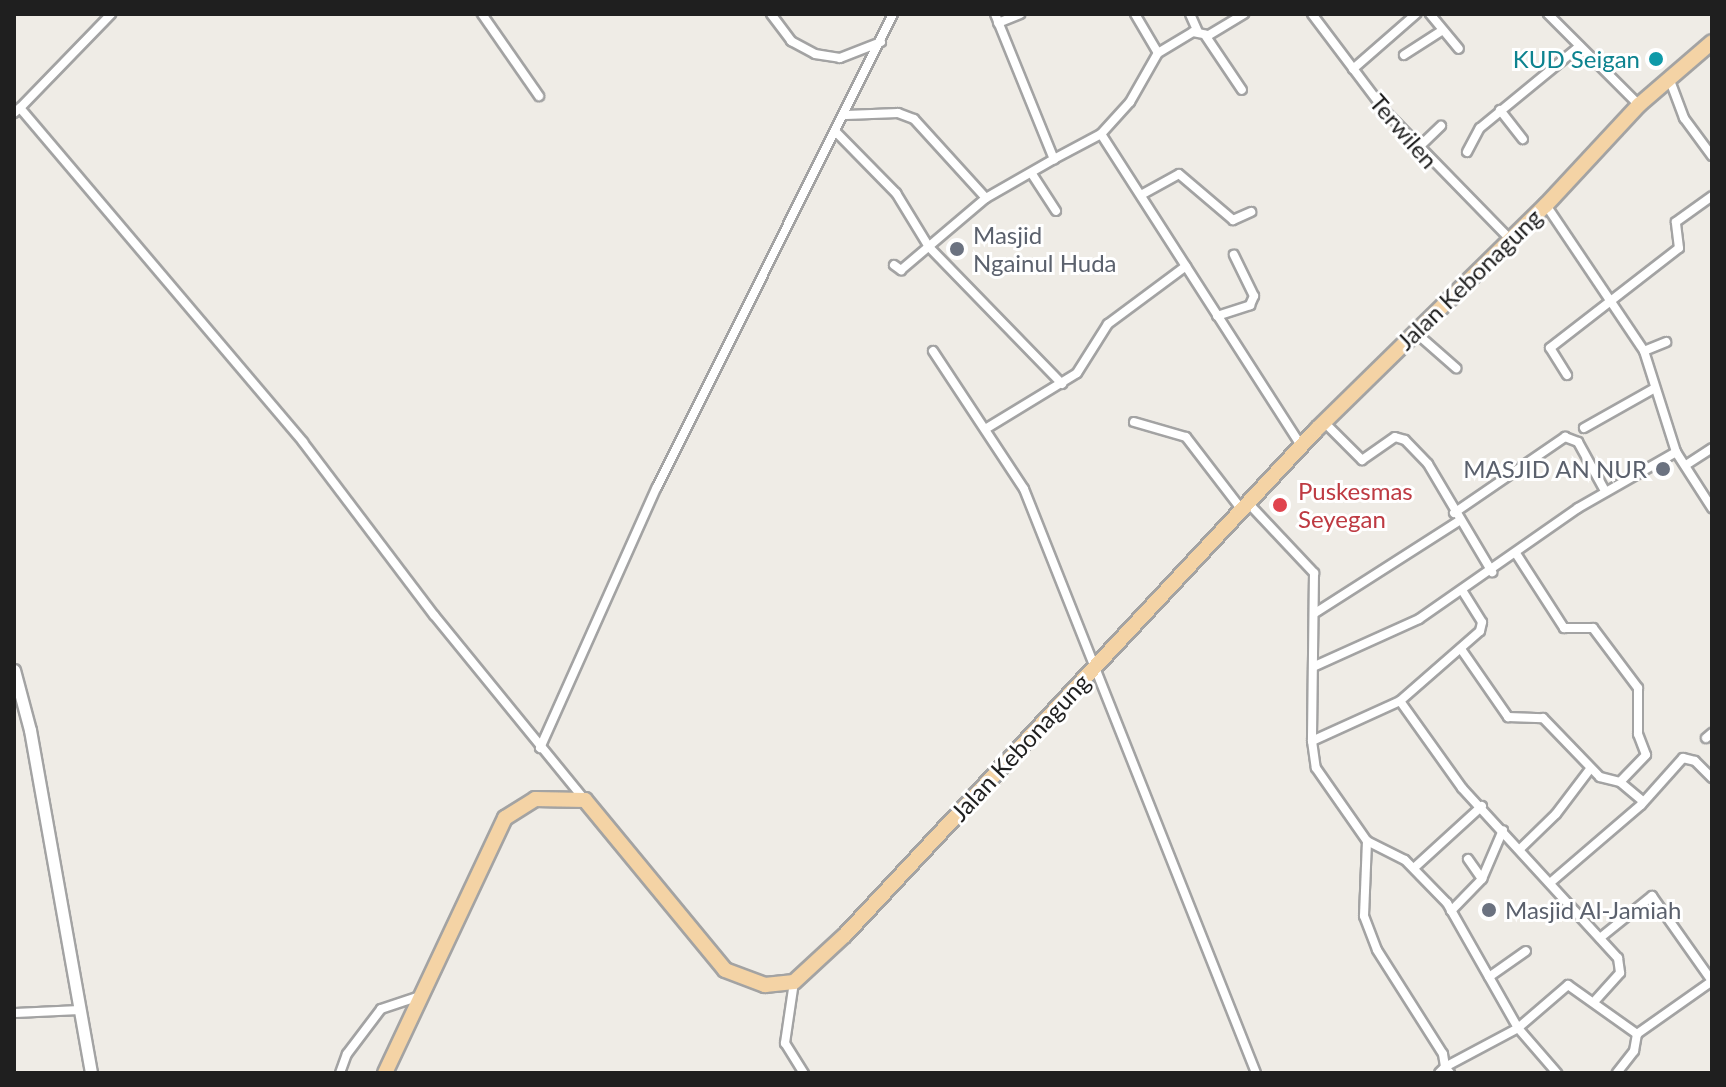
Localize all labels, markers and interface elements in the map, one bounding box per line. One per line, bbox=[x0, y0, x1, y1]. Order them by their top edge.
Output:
place label: KUD Seigan bbox=[1513, 45, 1640, 73]
marker: KUD Seigan bbox=[1647, 50, 1665, 68]
street label: Terwilen bbox=[1364, 88, 1444, 174]
street label: Jalan Kebonagung bbox=[1390, 202, 1548, 356]
place label: Masjid Ngainul Huda bbox=[973, 221, 1117, 277]
marker: Masjid Ngainul Huda bbox=[948, 240, 966, 258]
place label: MASJID AN NUR bbox=[1463, 455, 1647, 483]
marker: MASJID AN NUR bbox=[1654, 460, 1672, 478]
place label: Puskesmas Seyegan bbox=[1298, 477, 1413, 533]
marker: Puskesmas Seyegan bbox=[1269, 494, 1291, 516]
street label: Jalan Kebonagung bbox=[945, 668, 1095, 826]
place label: Masjid Al-Jamiah bbox=[1505, 896, 1682, 924]
marker: Masjid Al-Jamiah bbox=[1480, 901, 1498, 919]

